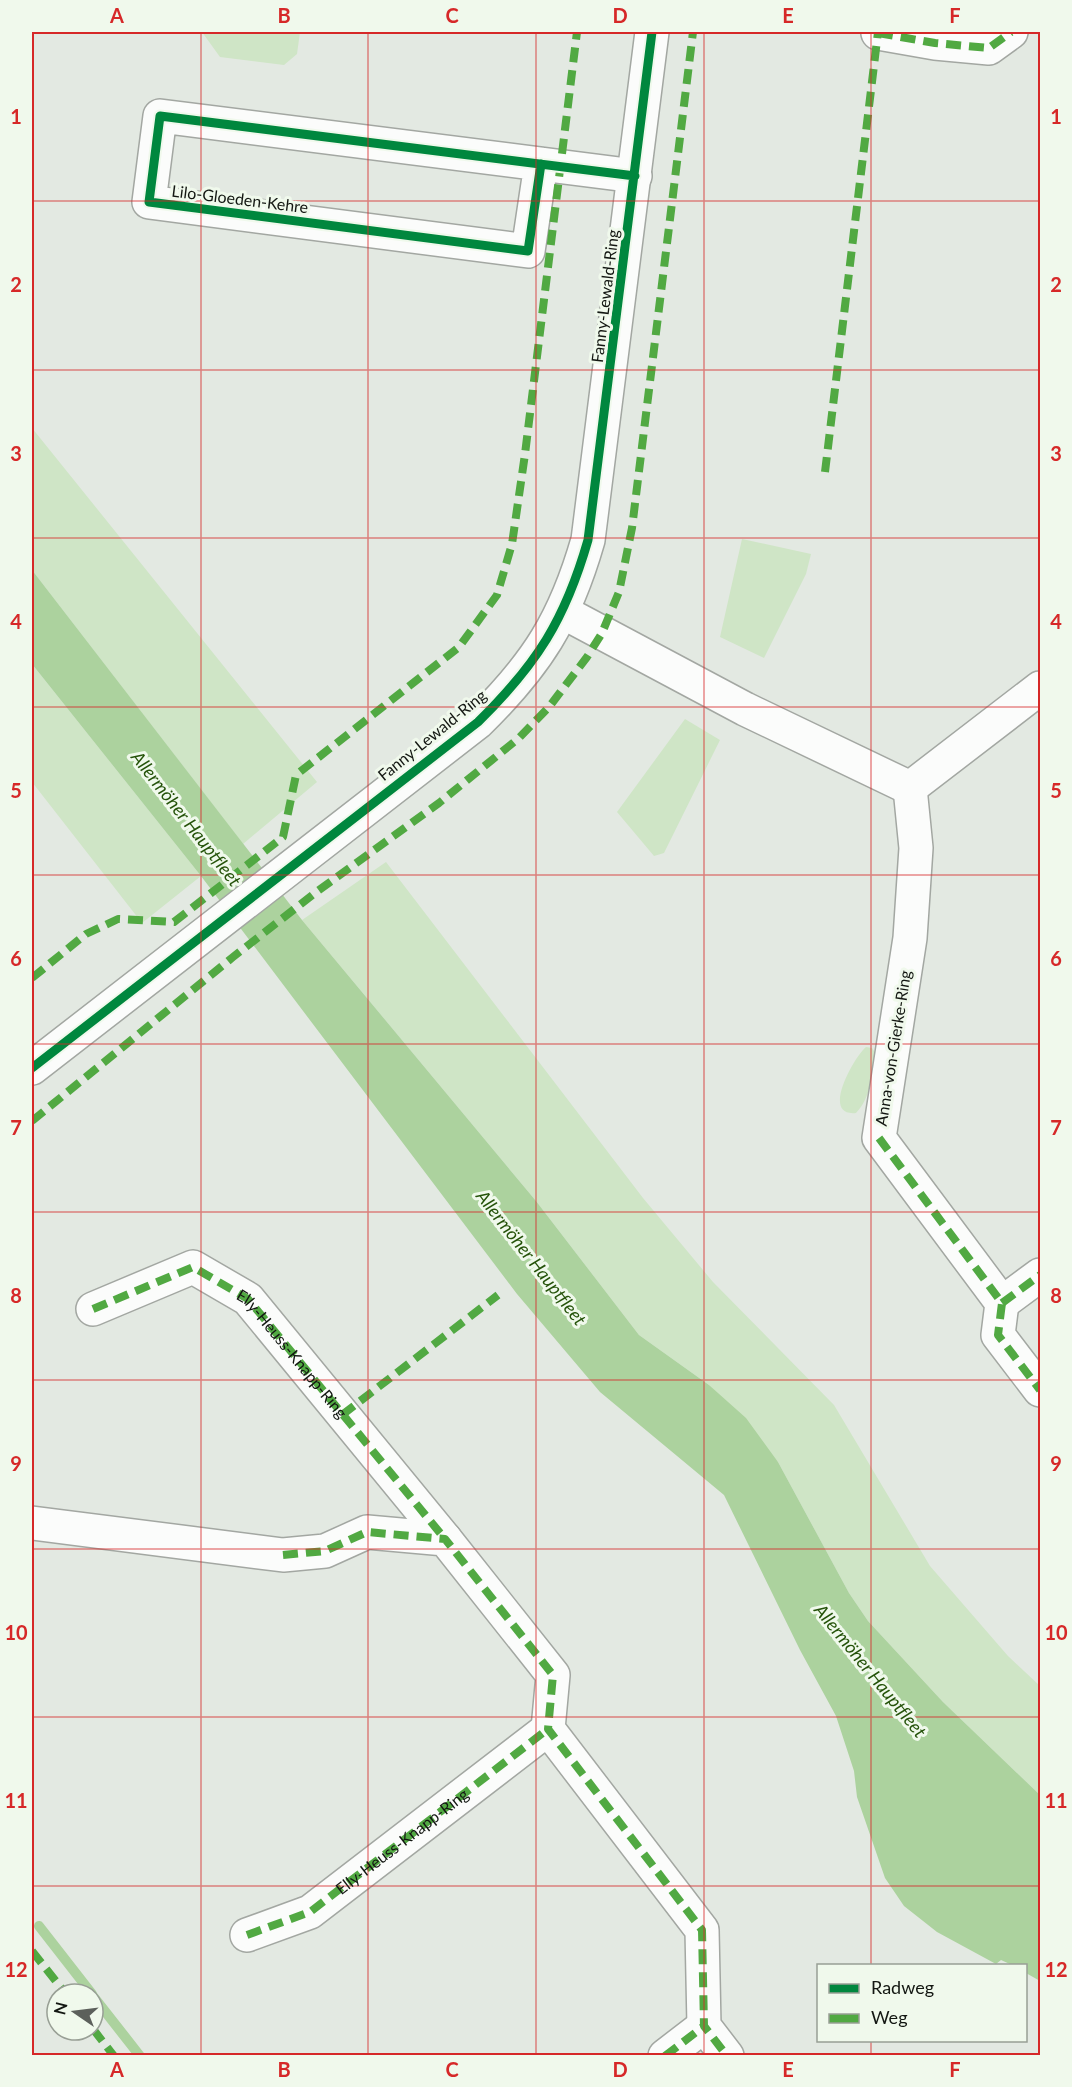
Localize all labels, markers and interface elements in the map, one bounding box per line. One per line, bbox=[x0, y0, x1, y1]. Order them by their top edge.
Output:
text: A bbox=[109, 3, 124, 27]
text: B bbox=[277, 3, 291, 27]
text: C bbox=[445, 3, 459, 27]
text: D bbox=[612, 3, 628, 27]
text: E bbox=[782, 3, 794, 27]
text: F bbox=[949, 3, 961, 27]
text: 1 bbox=[10, 104, 22, 128]
text: 1 bbox=[1050, 104, 1062, 128]
street label: Lilo-Gloeden-Kehre bbox=[171, 181, 309, 216]
street label: Fanny-Lewald-Ring bbox=[587, 228, 622, 364]
text: 2 bbox=[10, 272, 22, 296]
text: 2 bbox=[1050, 272, 1062, 296]
text: 3 bbox=[10, 441, 22, 465]
text: 3 bbox=[1050, 441, 1062, 465]
text: 4 bbox=[10, 609, 22, 633]
text: 4 bbox=[1050, 609, 1062, 633]
street label: Fanny-Lewald-Ring bbox=[374, 685, 490, 784]
water label: Allermöher Hauptfleet bbox=[127, 746, 247, 891]
text: 5 bbox=[10, 778, 22, 802]
text: 5 bbox=[1050, 778, 1062, 802]
text: 6 bbox=[10, 946, 22, 970]
text: 6 bbox=[1050, 946, 1062, 970]
street label: Anna-von-Gierke-Ring bbox=[871, 969, 914, 1127]
text: 7 bbox=[10, 1115, 22, 1139]
text: 7 bbox=[1050, 1115, 1062, 1139]
water label: Allermöher Hauptfleet bbox=[472, 1185, 592, 1330]
text: 8 bbox=[10, 1283, 22, 1307]
text: 8 bbox=[1050, 1283, 1062, 1307]
street label: Elly-Heuss-Knapp-Ring bbox=[234, 1285, 352, 1422]
text: 9 bbox=[10, 1451, 22, 1475]
text: 9 bbox=[1050, 1451, 1062, 1475]
water label: Allermöher Hauptfleet bbox=[809, 1598, 932, 1742]
text: 10 bbox=[4, 1620, 28, 1644]
text: 10 bbox=[1044, 1620, 1068, 1644]
street label: Elly-Heuss-Knapp-Ring bbox=[331, 1784, 472, 1898]
text: 11 bbox=[4, 1788, 28, 1812]
text: 11 bbox=[1044, 1788, 1068, 1812]
text: 12 bbox=[4, 1957, 28, 1981]
text: 12 bbox=[1044, 1957, 1068, 1981]
legend bbox=[817, 1964, 1027, 2042]
text: Radweg bbox=[871, 1976, 934, 1998]
north arrow bbox=[45, 1982, 105, 2042]
text: N bbox=[49, 2000, 71, 2017]
text: Weg bbox=[871, 2006, 908, 2028]
text: A bbox=[109, 2057, 124, 2081]
text: B bbox=[277, 2057, 291, 2081]
text: C bbox=[445, 2057, 459, 2081]
text: D bbox=[612, 2057, 628, 2081]
text: E bbox=[782, 2057, 794, 2081]
text: F bbox=[949, 2057, 961, 2081]

